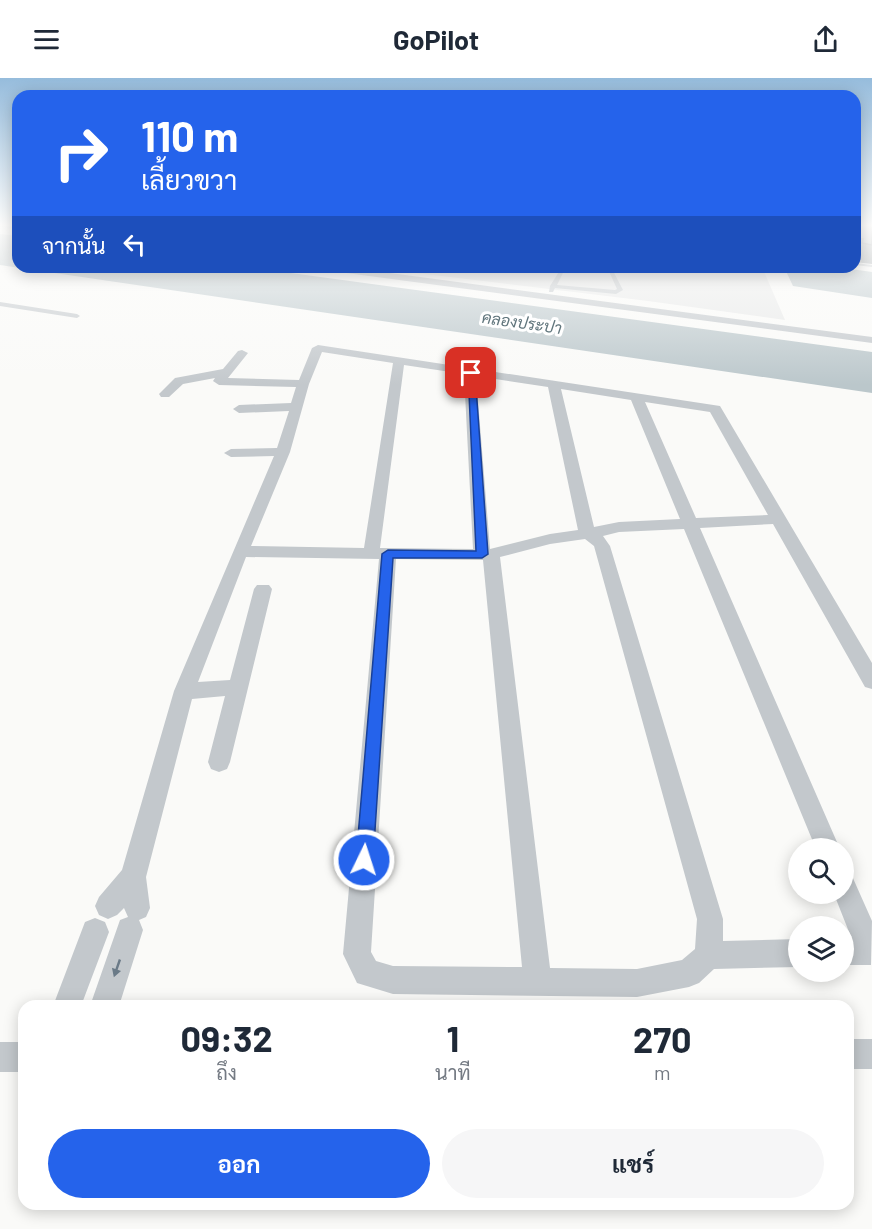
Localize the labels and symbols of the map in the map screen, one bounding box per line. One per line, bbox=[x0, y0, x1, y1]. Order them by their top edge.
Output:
water label: คลองประปา bbox=[481, 307, 563, 337]
pin bbox=[445, 347, 496, 398]
position arrow bbox=[332, 828, 396, 892]
one-way arrow bbox=[111, 959, 121, 977]

